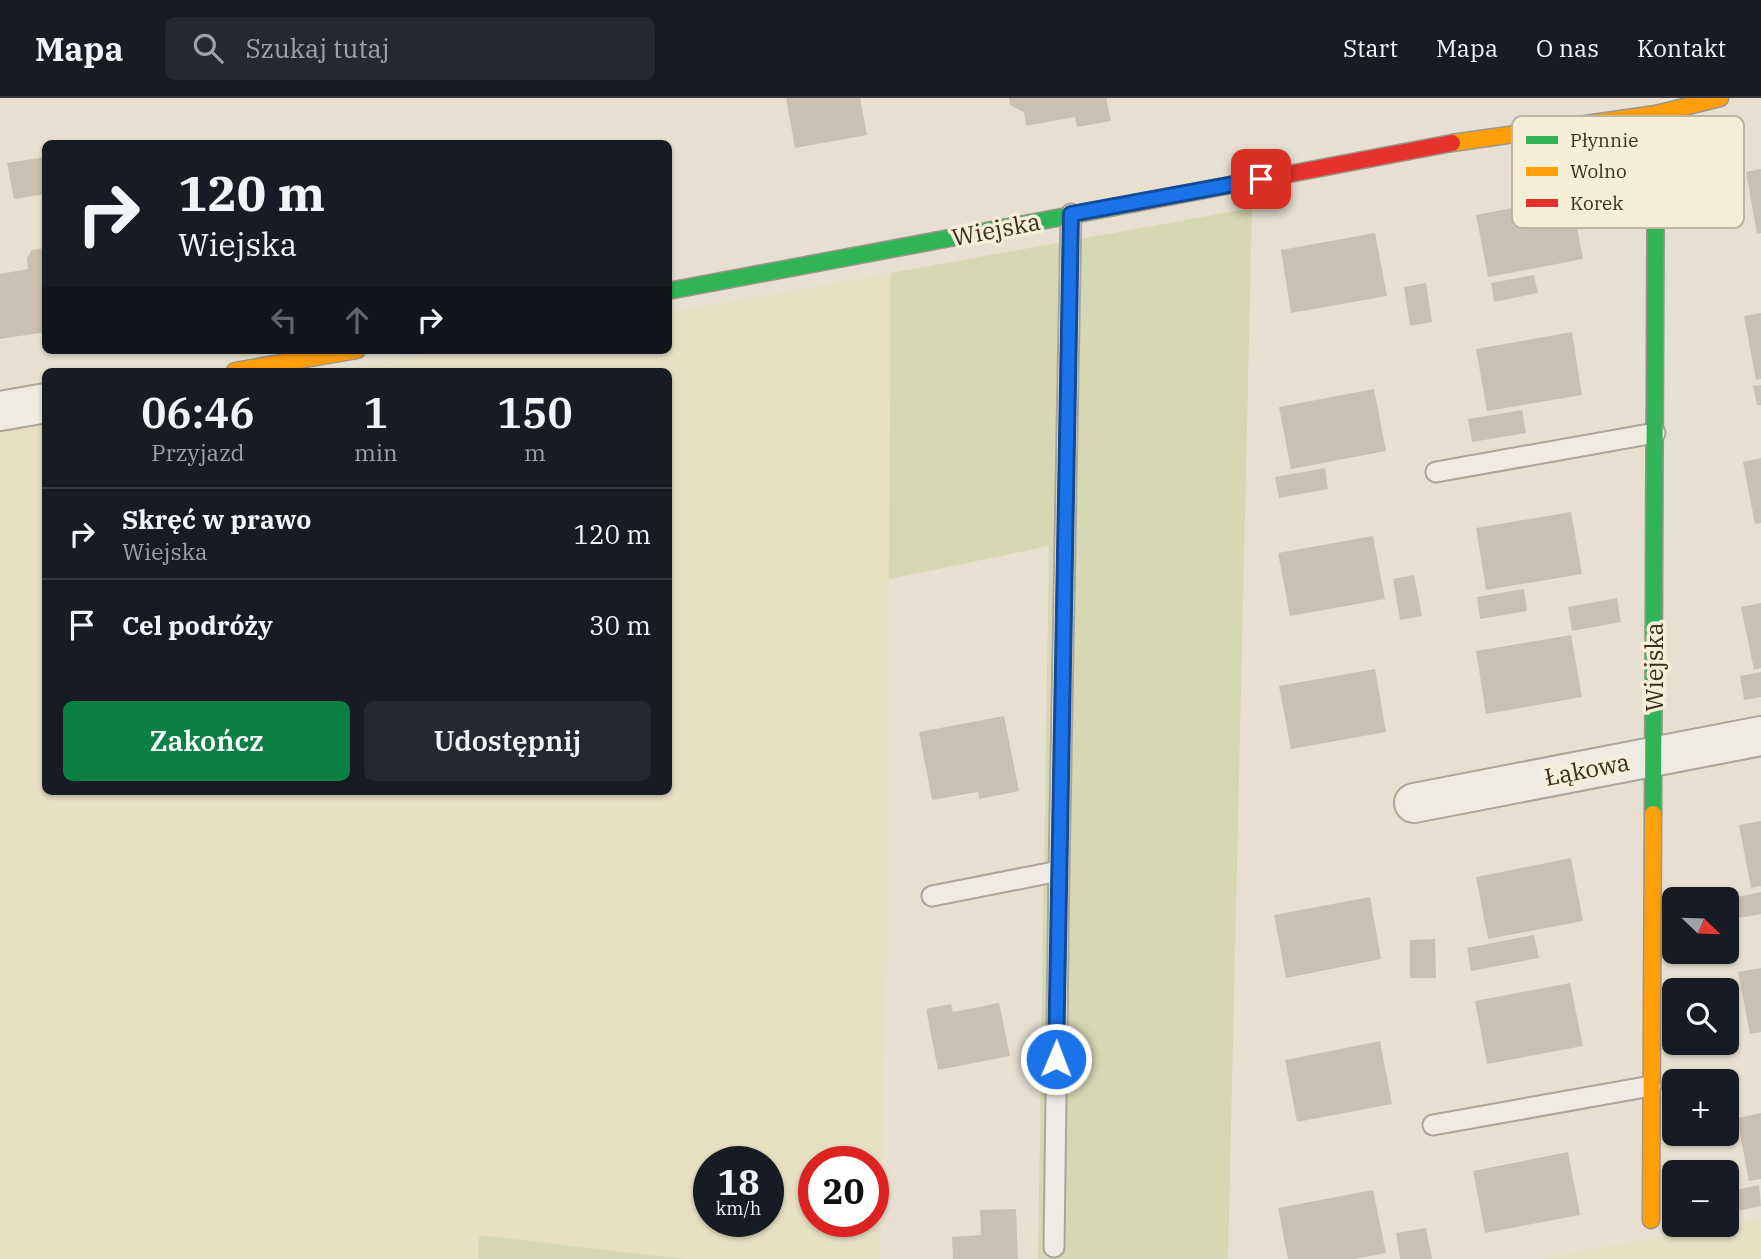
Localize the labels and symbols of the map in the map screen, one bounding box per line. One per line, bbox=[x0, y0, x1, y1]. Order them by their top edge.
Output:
legend bbox=[1512, 116, 1744, 228]
text: Płynnie bbox=[1570, 128, 1638, 152]
pin bbox=[1231, 149, 1291, 209]
text: Wolno bbox=[1570, 159, 1627, 183]
text: Korek bbox=[1570, 191, 1623, 215]
street label: Wiejska bbox=[949, 205, 1043, 253]
street label: Wiejska bbox=[1638, 622, 1670, 712]
street label: Łąkowa bbox=[1542, 745, 1632, 793]
north arrow bbox=[1662, 887, 1740, 964]
position arrow bbox=[1019, 1022, 1093, 1096]
speed limit sign: 20 bbox=[798, 1146, 889, 1237]

